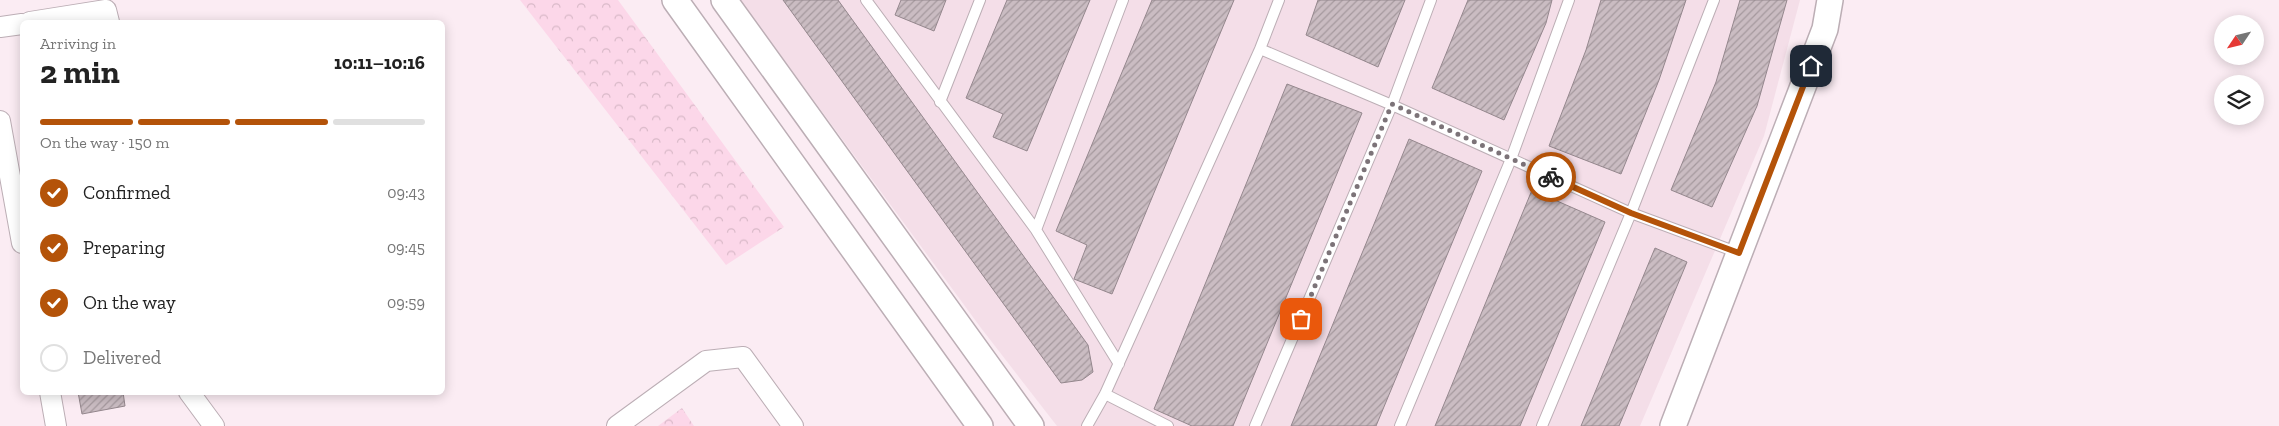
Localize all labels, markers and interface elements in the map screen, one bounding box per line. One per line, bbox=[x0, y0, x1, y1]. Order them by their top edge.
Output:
north arrow bbox=[2214, 15, 2264, 65]
map controls bbox=[2214, 15, 2264, 125]
text: Arriving in bbox=[40, 34, 116, 53]
pin bbox=[1790, 45, 1832, 87]
text: 10:11–10:16 bbox=[334, 51, 425, 74]
icon: home bbox=[1797, 52, 1825, 80]
text: 2 min bbox=[40, 53, 120, 91]
button: layers bbox=[2214, 75, 2264, 125]
text: On the way · 150 m bbox=[40, 133, 169, 152]
courier bbox=[1526, 152, 1576, 202]
icon: bike bbox=[1537, 163, 1565, 191]
icon: check bbox=[40, 179, 68, 207]
text: Confirmed bbox=[83, 181, 170, 204]
text: 09:43 bbox=[387, 183, 425, 202]
icon: check bbox=[40, 234, 68, 262]
text: Preparing bbox=[83, 236, 165, 259]
text: 09:45 bbox=[387, 238, 425, 257]
icon: check bbox=[40, 289, 68, 317]
text: On the way bbox=[83, 291, 176, 314]
text: 09:59 bbox=[387, 293, 425, 312]
pin bbox=[1280, 298, 1322, 340]
icon: bag bbox=[1287, 305, 1315, 333]
text: Delivered bbox=[83, 346, 161, 369]

